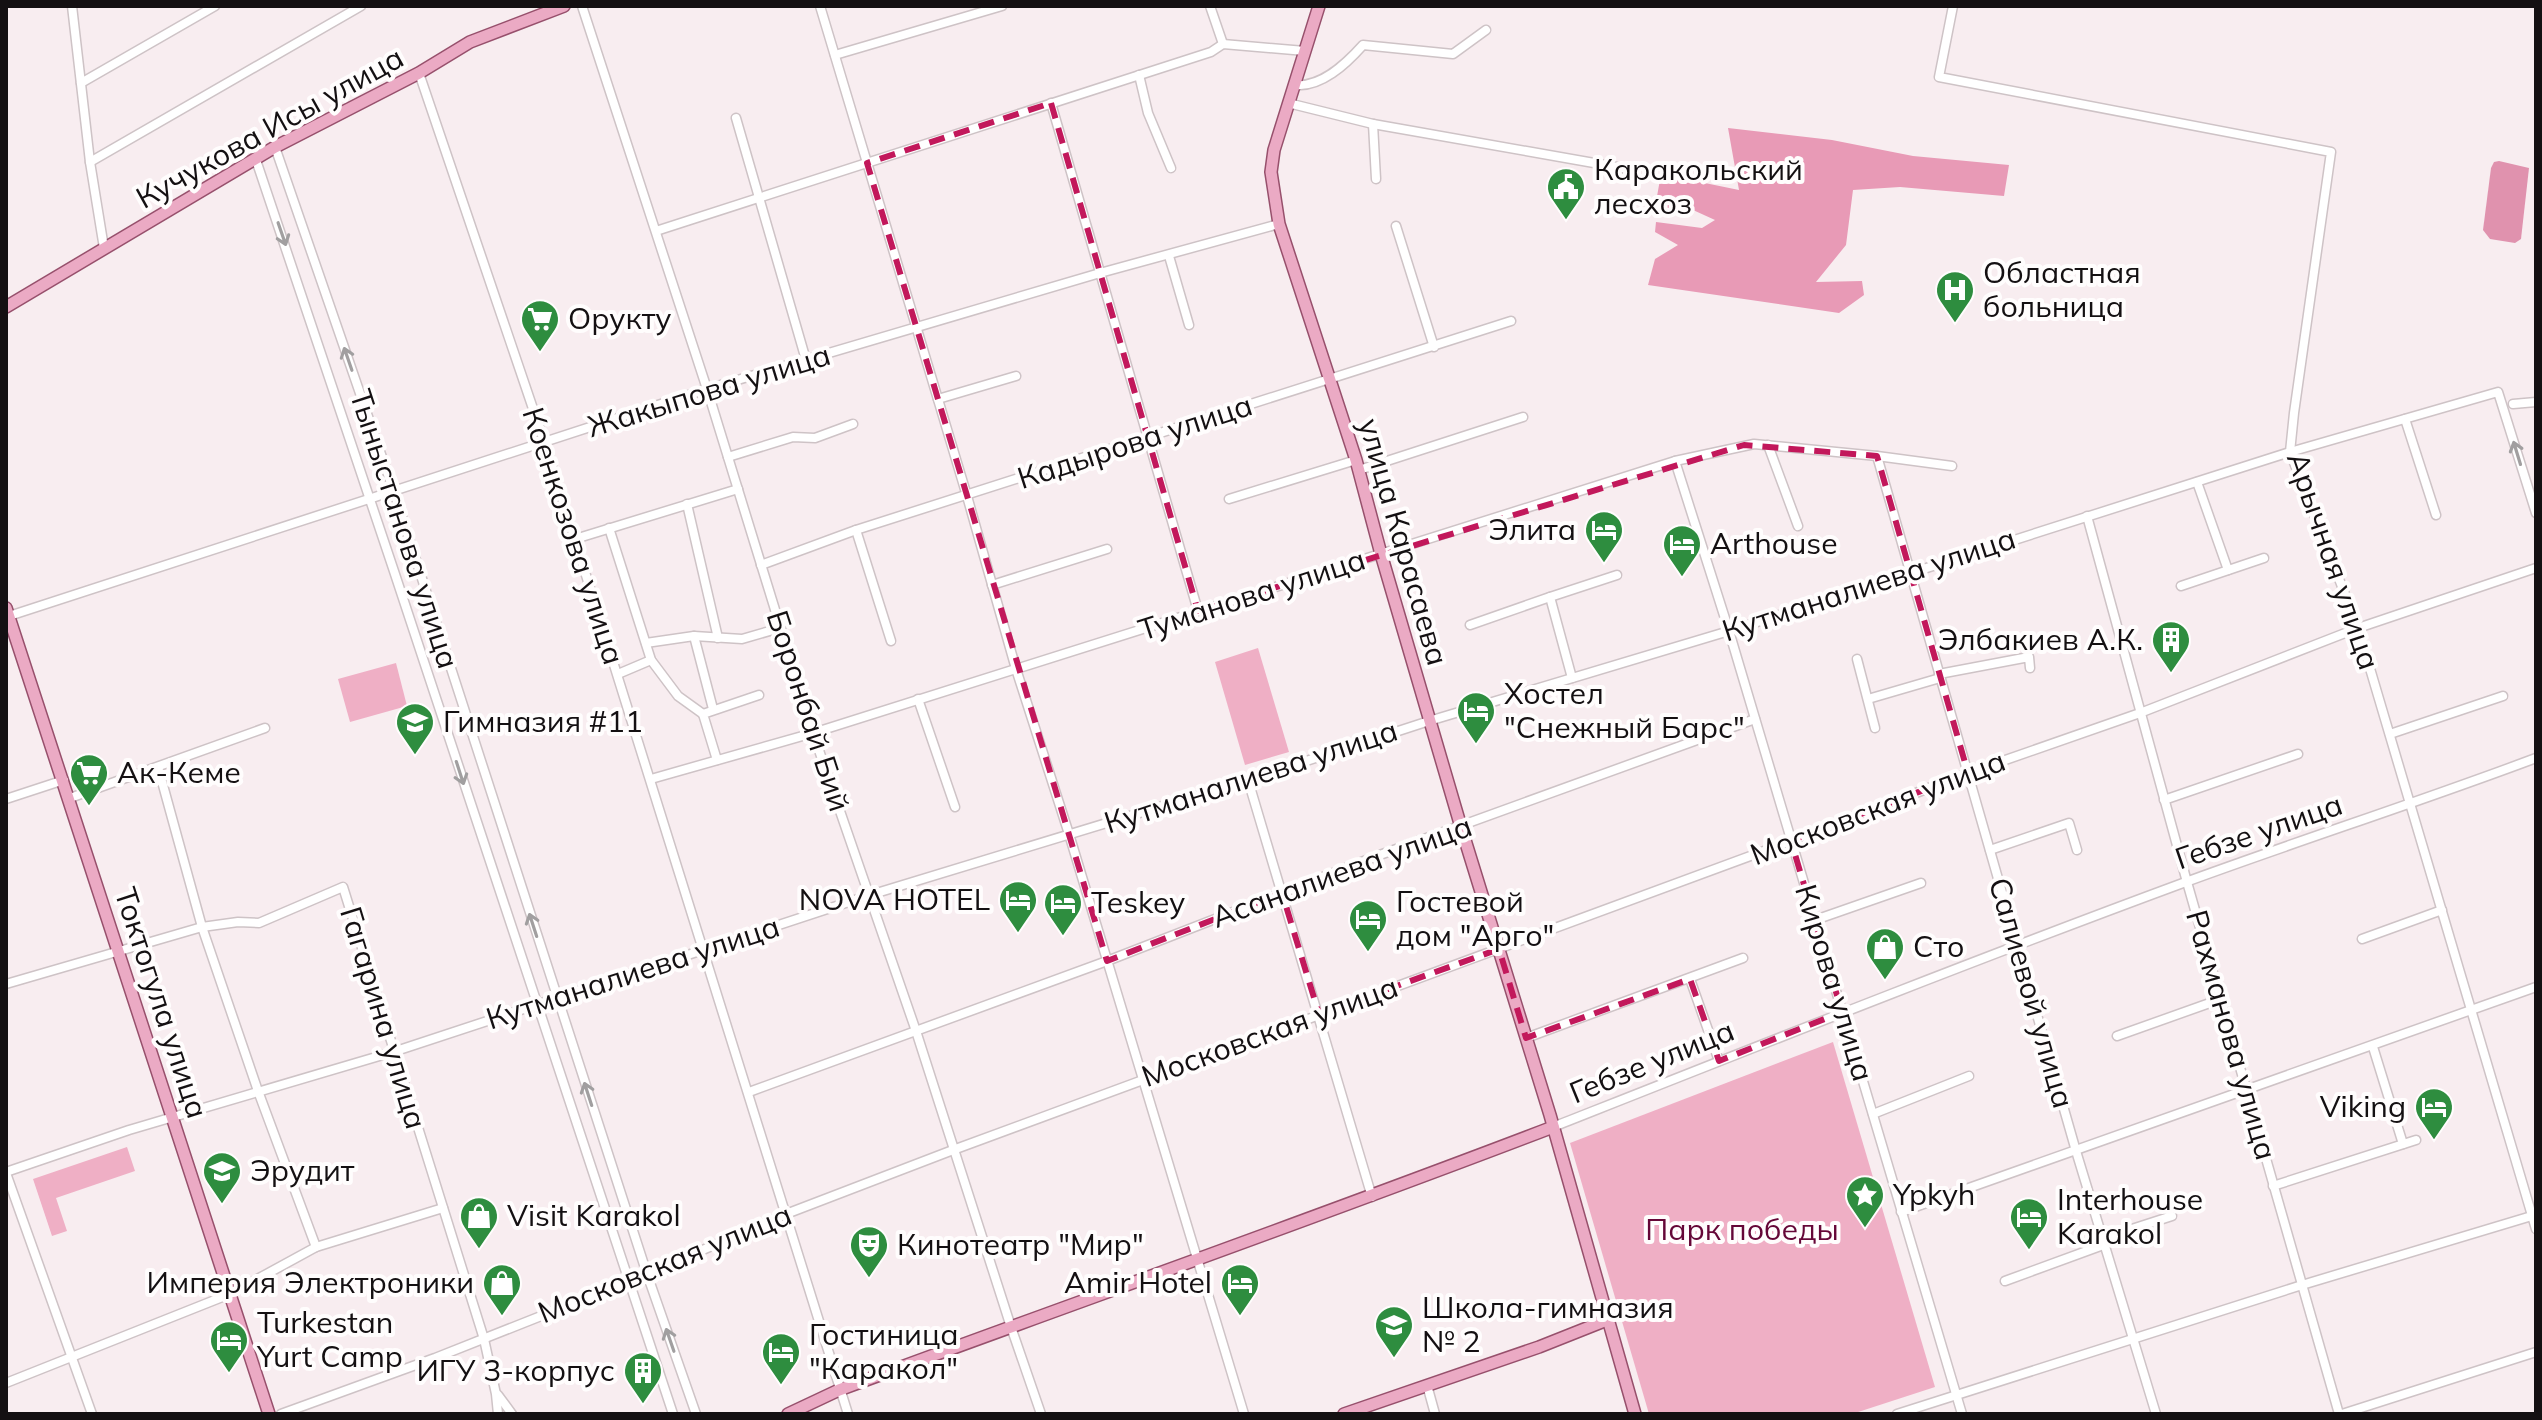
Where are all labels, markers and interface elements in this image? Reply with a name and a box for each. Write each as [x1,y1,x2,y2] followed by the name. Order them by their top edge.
[129,38,410,216] street label: Кучукова Исы улица
[1594,150,1803,222] place label: Каракольский лесхоз
[1545,166,1587,221] public building icon: Каракольский лесхоз
[275,221,290,246] one-way arrow
[1983,253,2141,325] place label: Областная больница
[1934,269,1976,324] hospital icon: Областная больница
[519,298,561,353] supermarket icon: Орукту
[568,299,672,337] place label: Орукту
[583,335,835,445] street label: Жакыпова улица
[339,346,354,371] one-way arrow
[342,384,468,673] street label: Тыныстанова улица
[1013,385,1257,497] street label: Кадырова улица
[514,402,633,669] street label: Коенкозова улица
[1351,414,1457,670] street label: улица Карасаева
[2509,440,2524,466] one-way arrow
[2279,447,2389,674] street label: Арычная улица
[1583,509,1625,564] hotel icon: Элита
[1488,510,1576,548] place label: Элита
[1717,519,2020,649] street label: Кутманалиева улица
[1661,523,1703,578] hotel icon: Arthouse
[1710,524,1837,562] place label: Arthouse
[1133,539,1370,649] street label: Туманова улица
[759,605,859,816] street label: Боронбай Бий
[2150,619,2192,674] building icon: Элбакиев А.К.
[1938,620,2143,658] place label: Элбакиев А.К.
[1504,674,1745,746] place label: Хостел "Снежный Барс"
[1455,690,1497,745] hotel icon: Хостел "Снежный Барс"
[394,701,436,756] school or university icon: Гимназия #11
[443,702,643,740] place label: Гимназия #11
[1099,711,1402,841] street label: Кутманалиева улица
[1745,741,2010,873] street label: Московская улица
[68,752,110,807] supermarket icon: Ак-Кеме
[117,753,241,791] place label: Ак-Кеме
[454,760,469,785] one-way arrow
[2170,785,2347,877] street label: Гебзе улица
[1206,806,1477,936] street label: Асаналиева улица
[1981,873,2083,1112] street label: Салиевой улица
[997,879,1039,934] hotel icon: NOVA HOTEL
[799,880,990,918] place label: NOVA HOTEL
[1787,880,1883,1086] street label: Кирова улица
[1042,882,1084,937] hotel icon: Teskey
[1396,882,1554,954] place label: Гостевой дом "Арго"
[107,883,217,1123] street label: Токтогула улица
[1091,883,1185,921] place label: Teskey
[1347,898,1389,953] hotel icon: Гостевой дом "Арго"
[332,902,436,1133] street label: Гагарина улица
[2178,905,2286,1164] street label: Рахманова улица
[481,907,784,1037] street label: Кутманалиева улица
[525,913,540,938] one-way arrow
[1864,926,1906,981] shop icon: Сто
[1913,927,1965,965] place label: Сто
[1136,967,1403,1095] street label: Московская улица
[1564,1011,1740,1111] street label: Гебзе улица
[580,1081,595,1106] one-way arrow
[2413,1086,2455,1141] hotel icon: Viking
[2320,1087,2406,1125] place label: Viking
[201,1150,243,1205] school or university icon: Эрудит
[250,1151,355,1189] place label: Эрудит
[1844,1174,1886,1229] place icon: Ypkyh
[1892,1175,1975,1213] place label: Ypkyh
[2057,1180,2203,1252] place label: Interhouse Karakol
[458,1195,500,1250] shop icon: Visit Karakol
[532,1195,797,1331] street label: Московская улица
[507,1196,681,1234] place label: Visit Karakol
[2008,1196,2050,1251] hotel icon: Interhouse Karakol
[1645,1210,1839,1248] park label: Парк победы
[848,1224,890,1279] theatre icon: Кинотеатр "Мир"
[897,1225,1144,1263] place label: Кинотеатр "Мир"
[481,1262,523,1317] shop icon: Империя Электроники
[1219,1262,1261,1317] hotel icon: Amir Hotel
[147,1263,474,1301] place label: Империя Электроники
[1064,1263,1212,1301] place label: Amir Hotel
[1422,1288,1674,1360] place label: Школа-гимназия № 2
[256,1303,403,1375] place label: Turkestan Yurt Camp
[1373,1304,1415,1359] school or university icon: Школа-гимназия № 2
[809,1315,959,1387] place label: Гостиница "Каракол"
[208,1319,250,1374] hotel icon: Turkestan Yurt Camp
[662,1328,677,1353] one-way arrow
[760,1331,802,1386] hotel icon: Гостиница "Каракол"
[622,1350,664,1405] building icon: ИГУ 3-корпус
[416,1351,615,1389] place label: ИГУ 3-корпус

